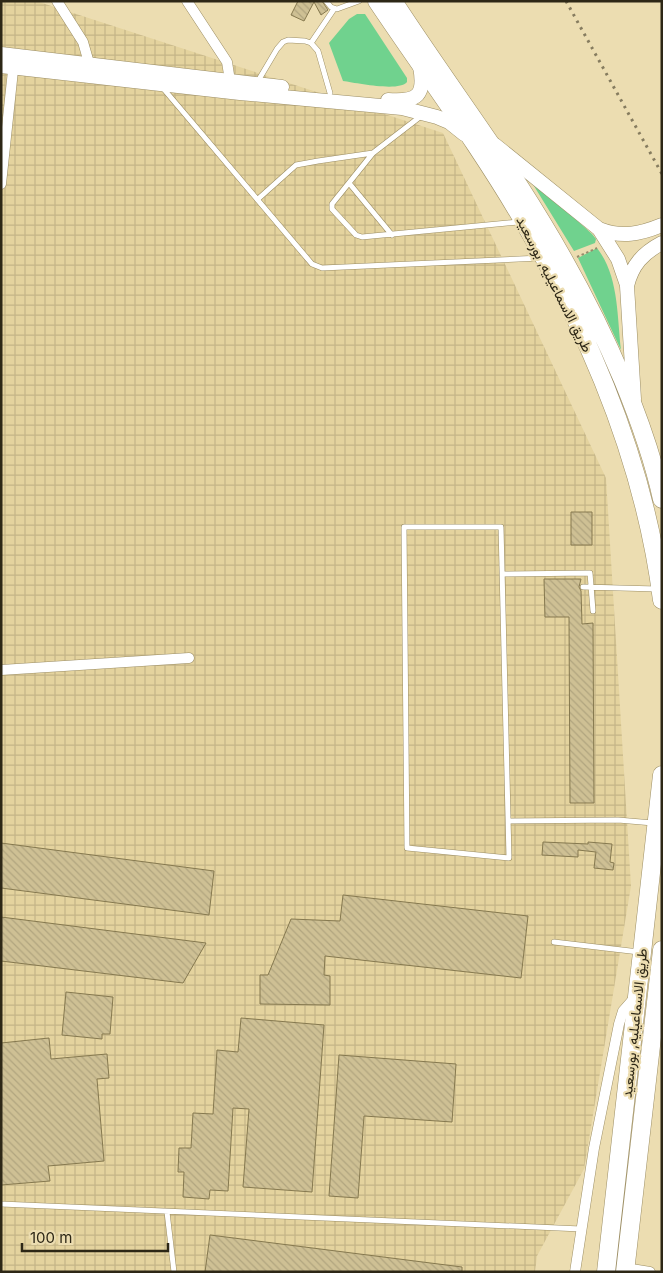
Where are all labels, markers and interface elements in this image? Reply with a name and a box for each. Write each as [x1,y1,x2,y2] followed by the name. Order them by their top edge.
[512,213,597,355] street label: طريق الاسماعيليه, بورسعيد
[618,947,651,1099] street label: طريق الاسماعيليه, بورسعيد
[22,1220,169,1252] scale bar
[30,1228,72,1247] text: 100 m

